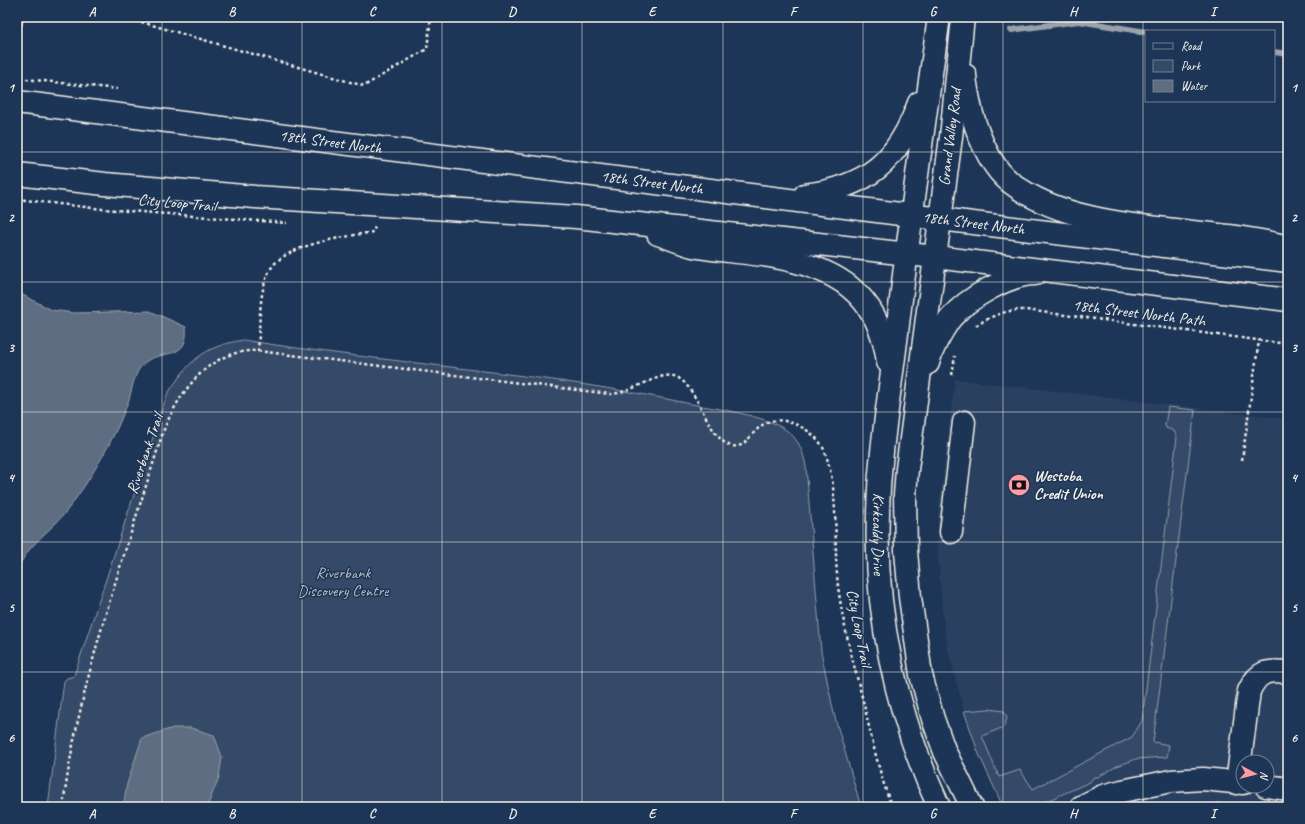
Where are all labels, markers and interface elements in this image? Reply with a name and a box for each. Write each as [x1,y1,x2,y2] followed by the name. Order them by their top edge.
[89,4,97,20] text: A
[229,4,237,20] text: B
[369,4,377,20] text: C
[508,4,517,20] text: D
[649,4,658,20] text: E
[790,4,799,20] text: F
[930,4,938,20] text: G
[1069,4,1079,20] text: H
[1210,4,1219,20] text: I
[1145,30,1275,102] legend
[1181,38,1203,54] text: Road
[1181,58,1202,74] text: Park
[1181,78,1209,94] text: Water
[8,80,16,96] text: 1
[1291,80,1299,96] text: 1
[934,84,966,187] street label: Grand Valley Road
[278,125,383,158] street label: 18th Street North
[600,166,705,199] street label: 18th Street North
[137,190,220,217] street label: City Loop Trail
[921,207,1026,239] street label: 18th Street North
[8,210,15,226] text: 2
[1291,210,1298,226] text: 2
[1072,295,1208,331] street label: 18th Street North Path
[8,340,15,356] text: 3
[1291,340,1298,356] text: 3
[122,408,169,497] street label: Riverbank Trail
[1034,466,1103,504] place label: Westoba Credit Union
[8,470,16,486] text: 4
[1291,470,1299,486] text: 4
[1006,472,1032,498] bank icon: Westoba Credit Union
[868,493,889,578] street label: Kirkcaldy Drive
[298,563,390,601] park label: Riverbank Discovery Centre
[842,588,877,671] street label: City Loop Trail
[8,600,15,616] text: 5
[1291,600,1298,616] text: 5
[8,730,15,746] text: 6
[1291,730,1298,746] text: 6
[1235,754,1275,794] north arrow
[1257,771,1272,782] text: N
[89,806,97,822] text: A
[229,806,237,822] text: B
[369,806,377,822] text: C
[508,806,517,822] text: D
[649,806,658,822] text: E
[790,806,799,822] text: F
[930,806,938,822] text: G
[1069,806,1079,822] text: H
[1210,806,1219,822] text: I

